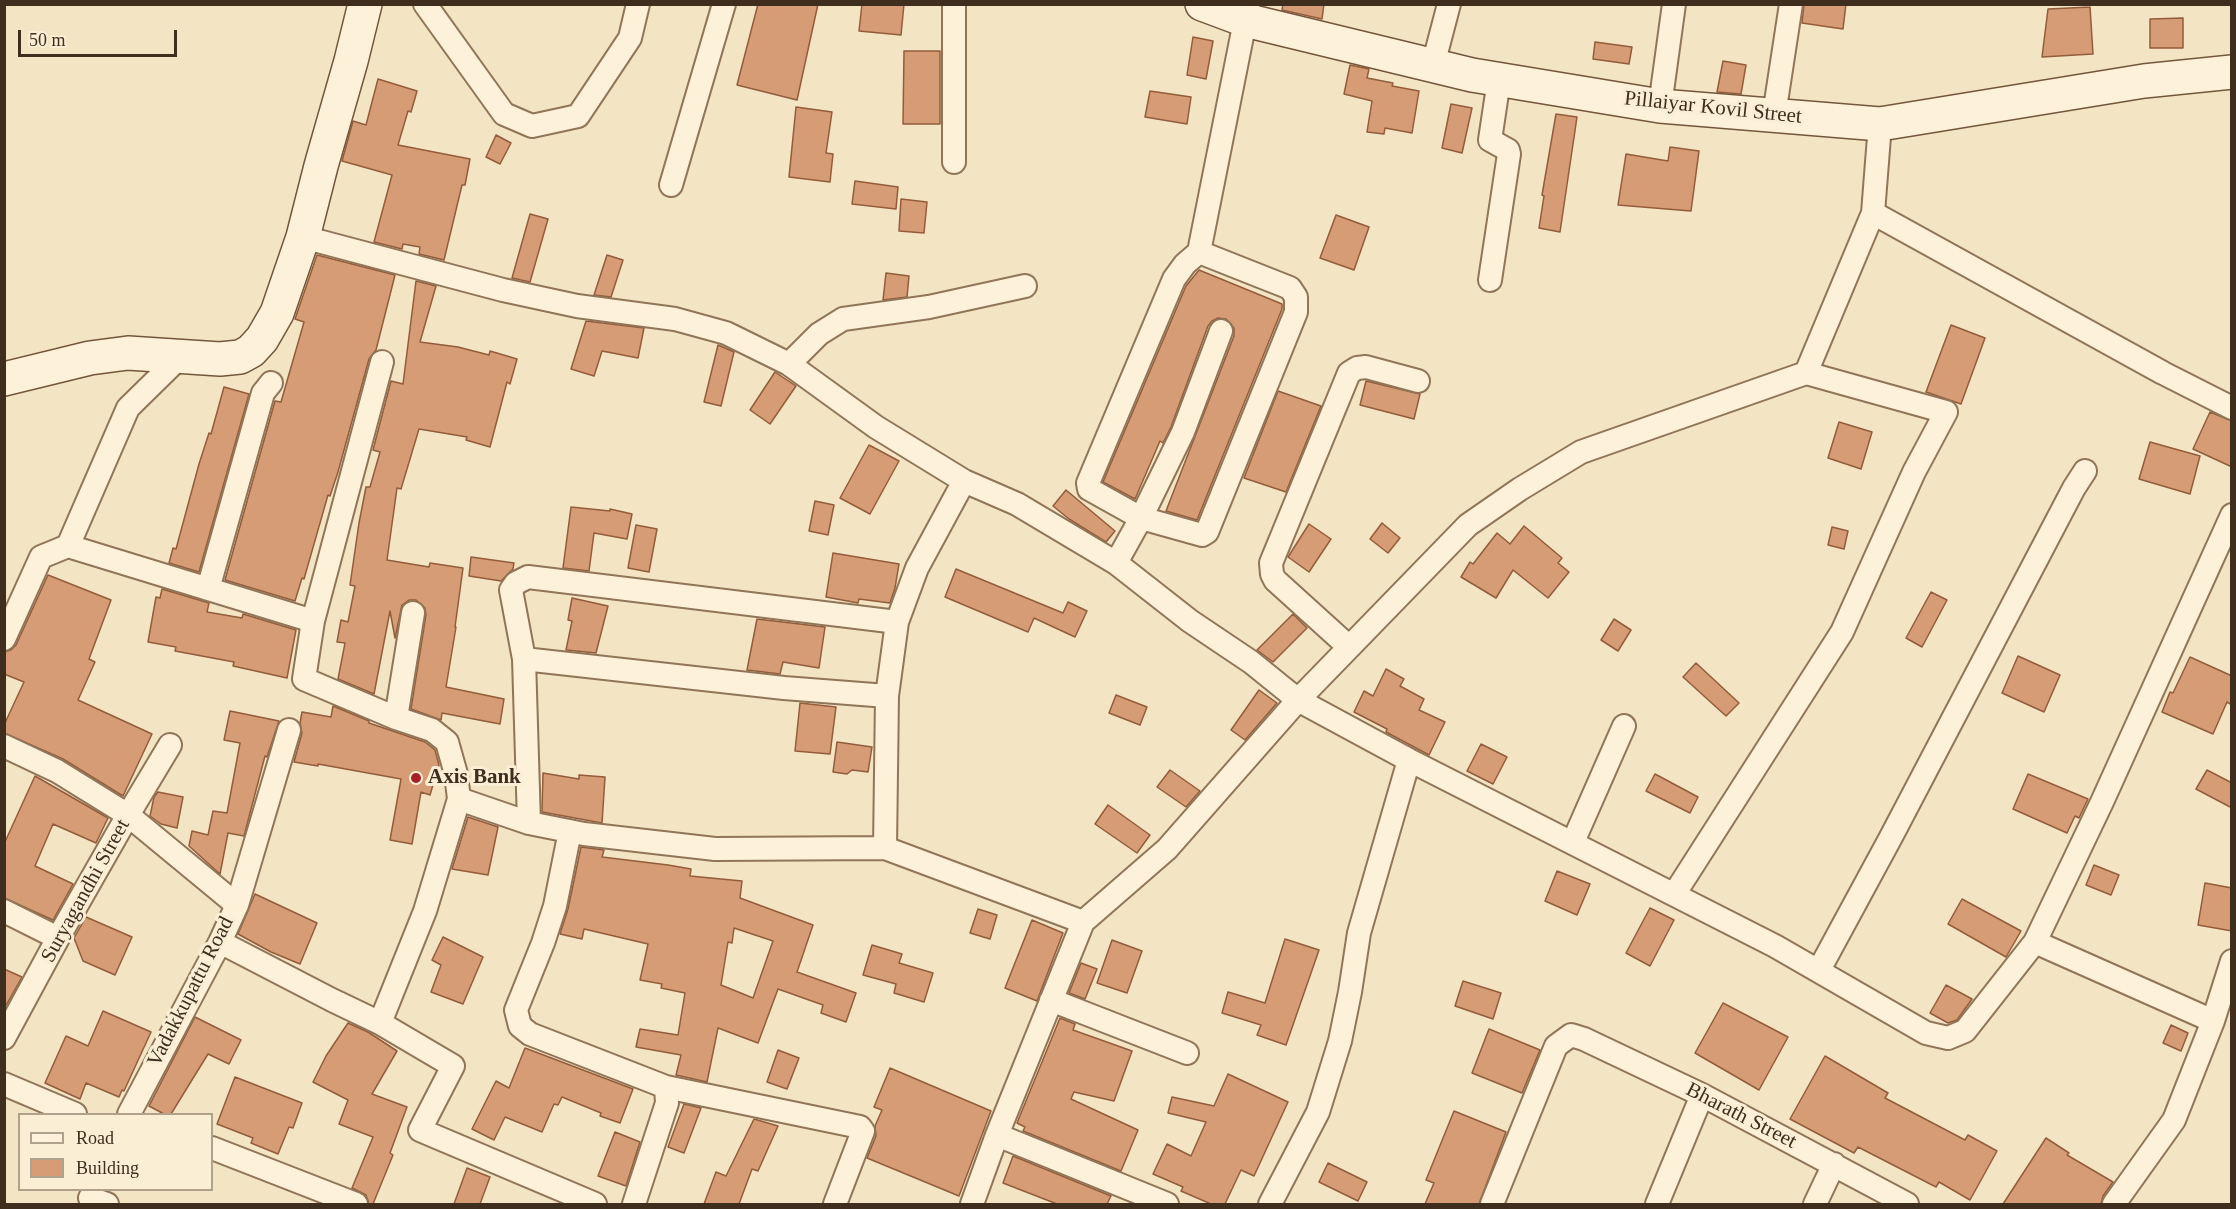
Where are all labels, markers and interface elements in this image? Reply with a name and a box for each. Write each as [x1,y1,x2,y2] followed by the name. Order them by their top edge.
[21,18,180,56] scale bar
[29,30,66,50] text: 50 m
[1615,85,1811,131] street label: Pillaiyar Kovil Street
[428,765,531,791] place label: Axis Bank
[409,771,423,785] marker: Axis Bank
[29,802,143,980] street label: Suryagandhi Street
[136,900,246,1084] street label: Vadakkupattu Road
[1672,1072,1810,1160] street label: Bharath Street
[18,1113,213,1191] legend
[76,1128,114,1148] text: Road
[76,1158,139,1178] text: Building

